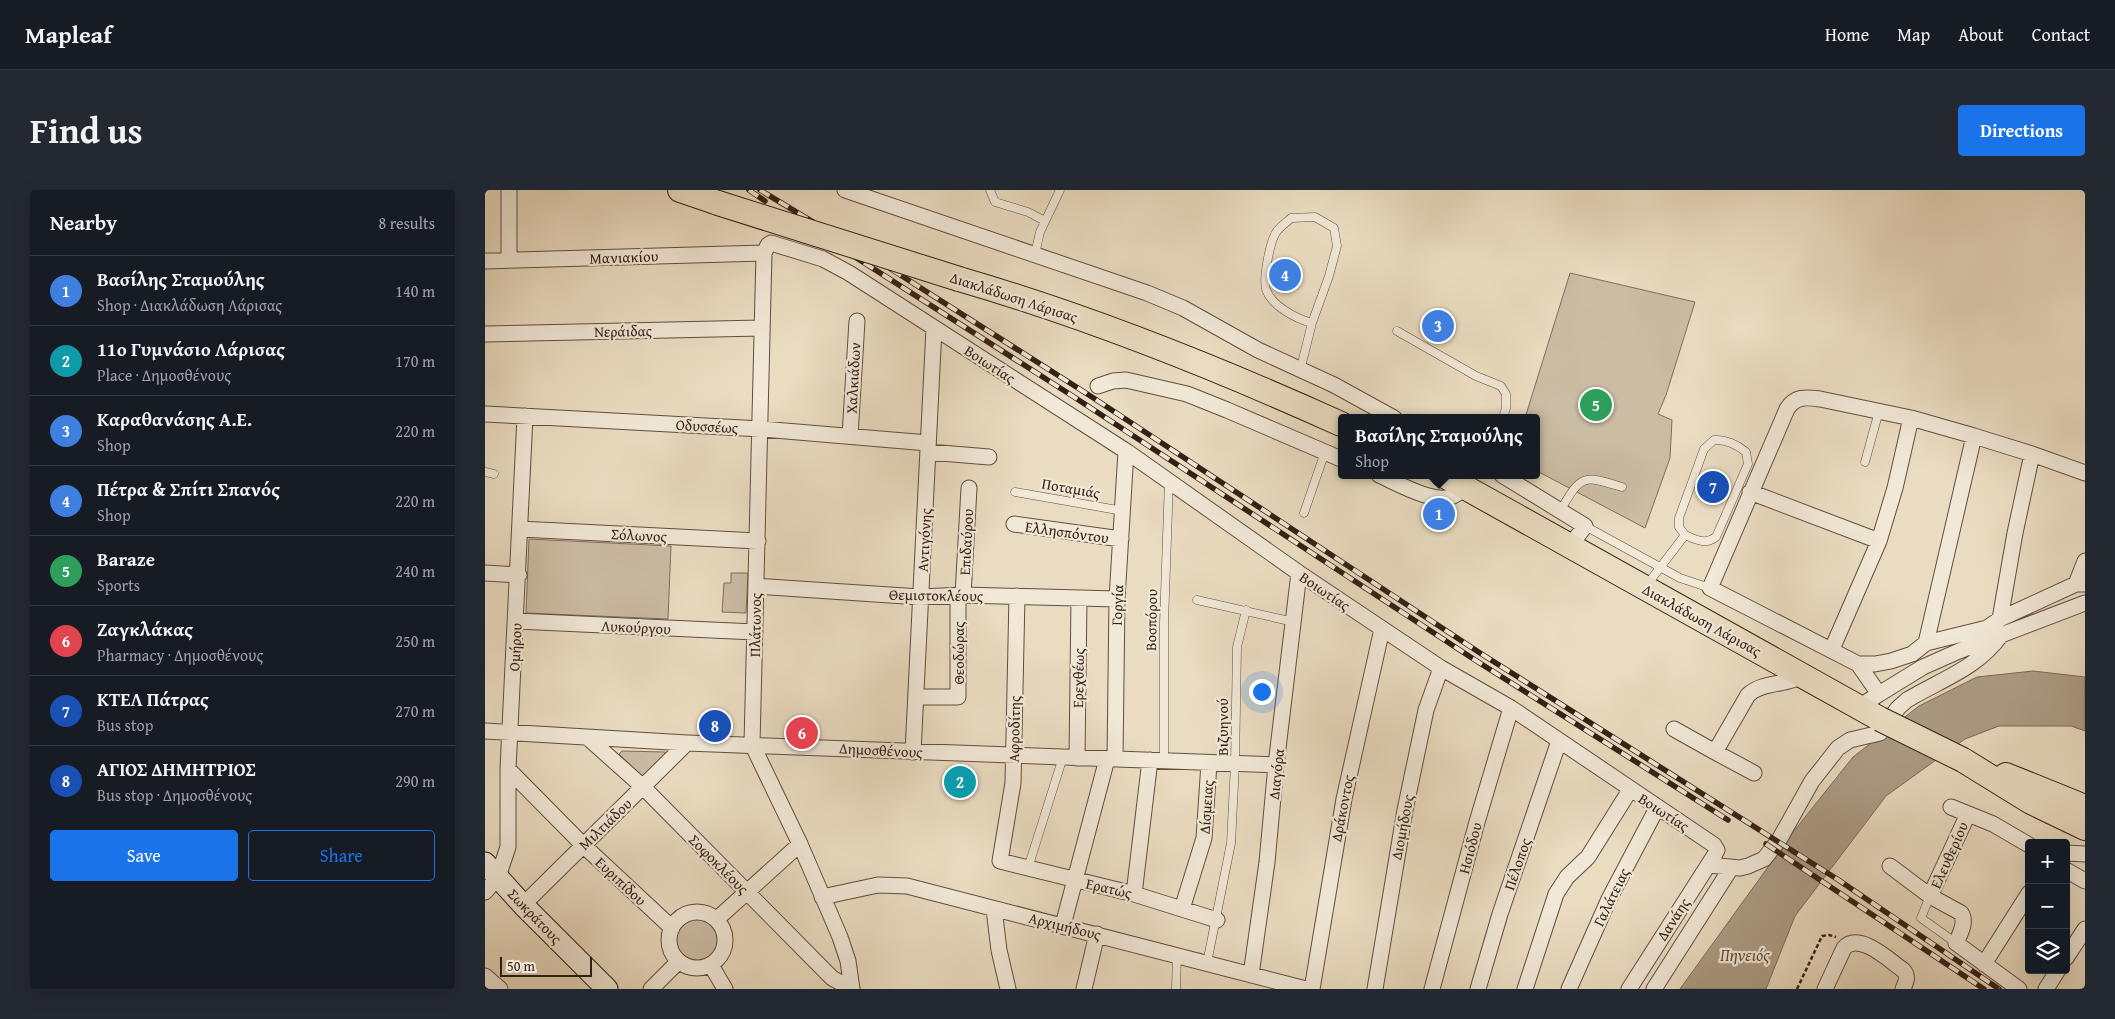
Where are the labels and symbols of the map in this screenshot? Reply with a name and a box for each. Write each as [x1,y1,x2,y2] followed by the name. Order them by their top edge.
[589,245,659,269] street label: Μανιακίου
[1269,256,1301,294] pin: 4
[948,266,1081,328] street label: Διακλάδωση Λάρισας
[1422,307,1454,345] pin: 3
[594,320,653,342] street label: Νεράιδας
[960,340,1020,389] street label: Βοιωτίας
[841,341,865,414] street label: Χαλκιάδων
[1580,386,1612,424] pin: 5
[675,414,739,438] street label: Οδυσσέως
[1697,468,1729,506] pin: 7
[1040,473,1102,504] street label: Ποταμιάς
[1423,495,1455,533] pin: 1
[912,507,936,572] street label: Αντιγόνης
[954,508,978,576] street label: Επιδαύρου
[1024,516,1110,548] street label: Ελλησπόντου
[611,523,668,547] street label: Σόλωνος
[1296,566,1355,616] street label: Βοιωτίας
[1639,579,1766,662] street label: Διακλάδωση Λάρισας
[889,584,984,606] street label: Θεμιστοκλέους
[1106,584,1128,626] street label: Γοργία
[1140,589,1162,651] street label: Βοσπόρου
[744,592,766,657] street label: Πλάτωνος
[601,615,672,639] street label: Λυκούργου
[948,621,969,685] street label: Θεοδώρας
[503,622,527,672] street label: Ομήρου
[1067,647,1089,708] street label: Ερεχθέως
[1249,679,1275,705] your location
[1003,695,1025,763] street label: Αφροδίτης
[1212,698,1233,756] street label: Βιζυηνού
[699,707,731,745] pin: 8
[786,714,818,752] pin: 6
[839,737,924,763] street label: Δημοσθένους
[1263,747,1289,801] street label: Διαγόρα
[944,763,976,801] pin: 2
[1325,772,1359,843] street label: Δράκοντος
[1194,779,1218,835] street label: Δίσμειας
[1634,788,1694,837] street label: Βοιωτίας
[1385,792,1419,861] street label: Διομήδους
[574,793,636,855] street label: Μιλτιάδου
[1925,818,1973,892] street label: Ελευθερίου
[1453,820,1487,876] street label: Ησιόδου
[684,829,754,899] street label: Σοφοκλέους
[1498,835,1536,893] street label: Πέλοπος
[591,852,651,910] street label: Ευριπίδου
[1588,864,1634,930] street label: Γαλάτειας
[1084,873,1135,904] street label: Ερατώς
[503,884,567,949] street label: Σωκράτους
[1651,893,1695,944] street label: Δανάης
[1027,907,1104,945] street label: Αρχιμήδους
[1719,943,1770,967] water label: Πηνειός
[500,954,593,977] scale bar

